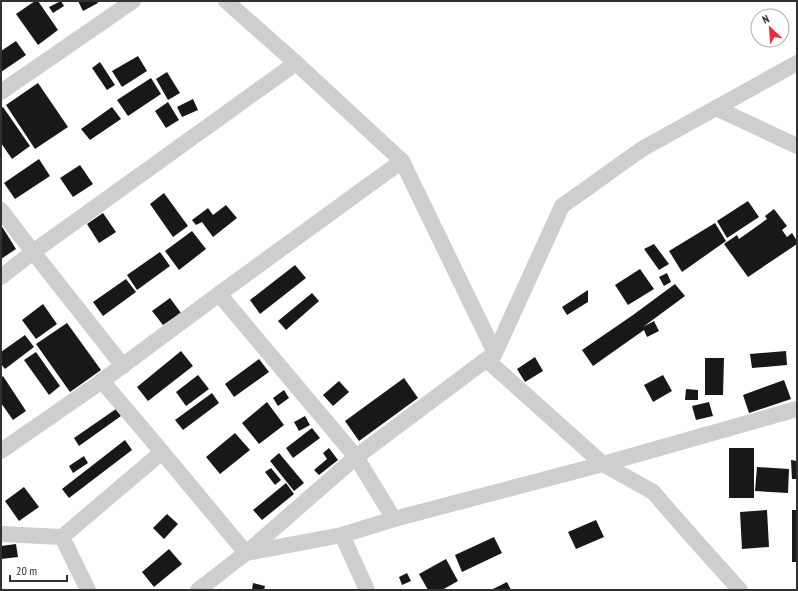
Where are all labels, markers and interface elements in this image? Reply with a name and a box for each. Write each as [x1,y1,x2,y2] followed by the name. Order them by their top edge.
[750,8,790,48] north arrow
[760,11,771,27] text: N
[10,557,67,583] scale bar
[16,563,37,578] text: 20 m

